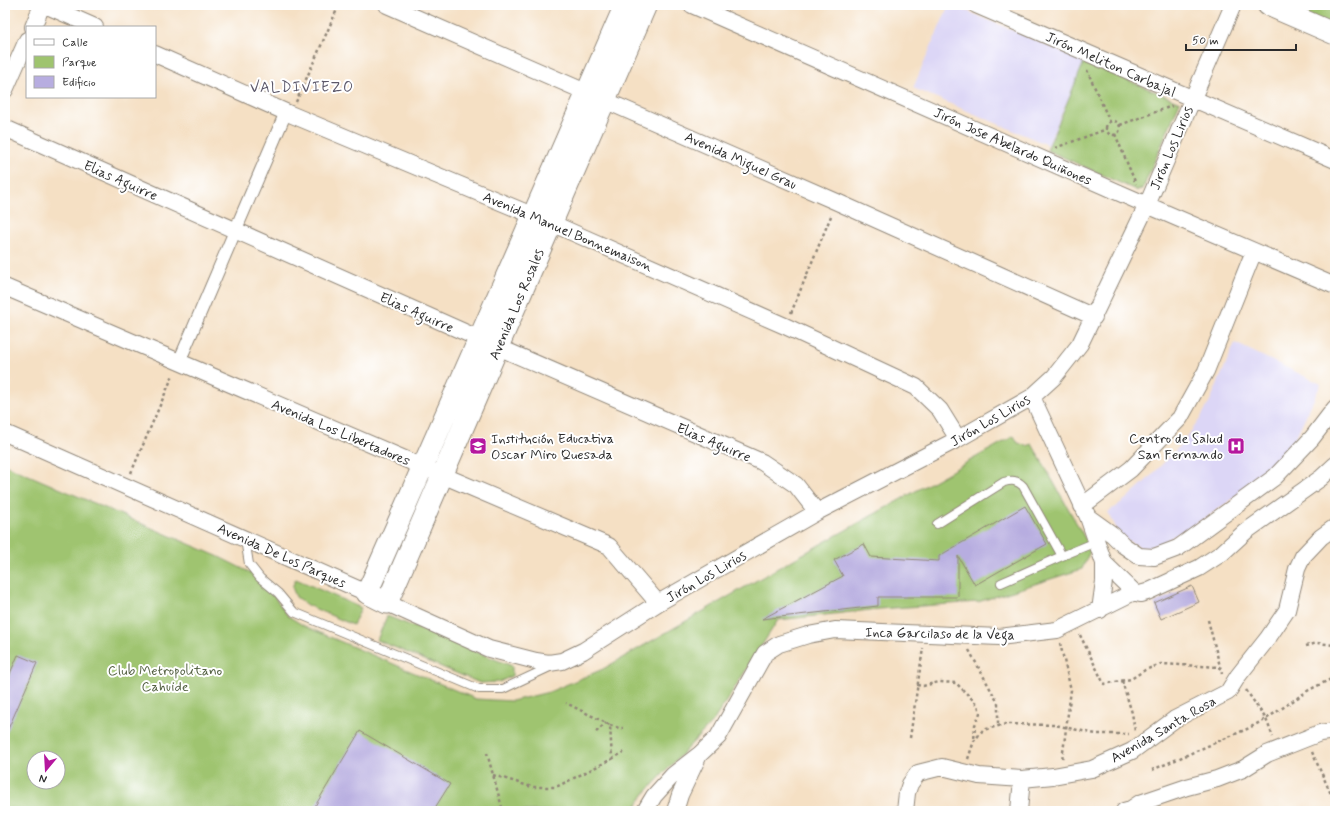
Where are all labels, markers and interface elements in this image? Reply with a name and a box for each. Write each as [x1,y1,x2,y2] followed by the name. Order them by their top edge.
[26,26,156,98] legend
[1186,26,1296,52] scale bar
[1043,28,1179,102] street label: Jirón Meliton Carbajal
[1192,33,1219,49] text: 50 m
[62,35,88,51] text: Calle
[62,55,97,71] text: Parque
[62,75,96,91] text: Edificio
[250,78,354,98] district label: VALDIVIEZO
[1146,103,1198,193] street label: Jirón Los Lirios
[931,104,1094,190] street label: Jirón Jose Abelardo Quiñones
[681,128,800,196] street label: Avenida Miguel Grau
[80,157,160,207] street label: Elias Aguirre
[480,188,655,276] street label: Avenida Manuel Bonnemaison
[485,246,549,363] street label: Avenida Los Rosales
[376,289,456,339] street label: Elias Aguirre
[947,390,1034,451] street label: Jirón Los Lirios
[268,395,413,470] street label: Avenida Los Libertadores
[673,419,754,468] street label: Elias Aguirre
[491,430,614,464] place label: Institución Educativa Oscar Miro Quesada
[1129,430,1223,464] place label: Centro de Salud San Fernando
[468,436,488,456] school or university icon: Institución Educativa Oscar Miro Quesada
[1226,436,1246,456] hospital icon: Centro de Salud San Fernando
[214,519,349,592] street label: Avenida De Los Parques
[663,546,750,607] street label: Jirón Los Lirios
[865,624,1015,646] street label: Inca Garcilaso de la Vega
[108,662,222,696] park label: Club Metropolitano Cahuide
[1108,692,1220,767] street label: Avenida Santa Rosa
[26,750,66,790] north arrow
[38,771,49,786] text: N

